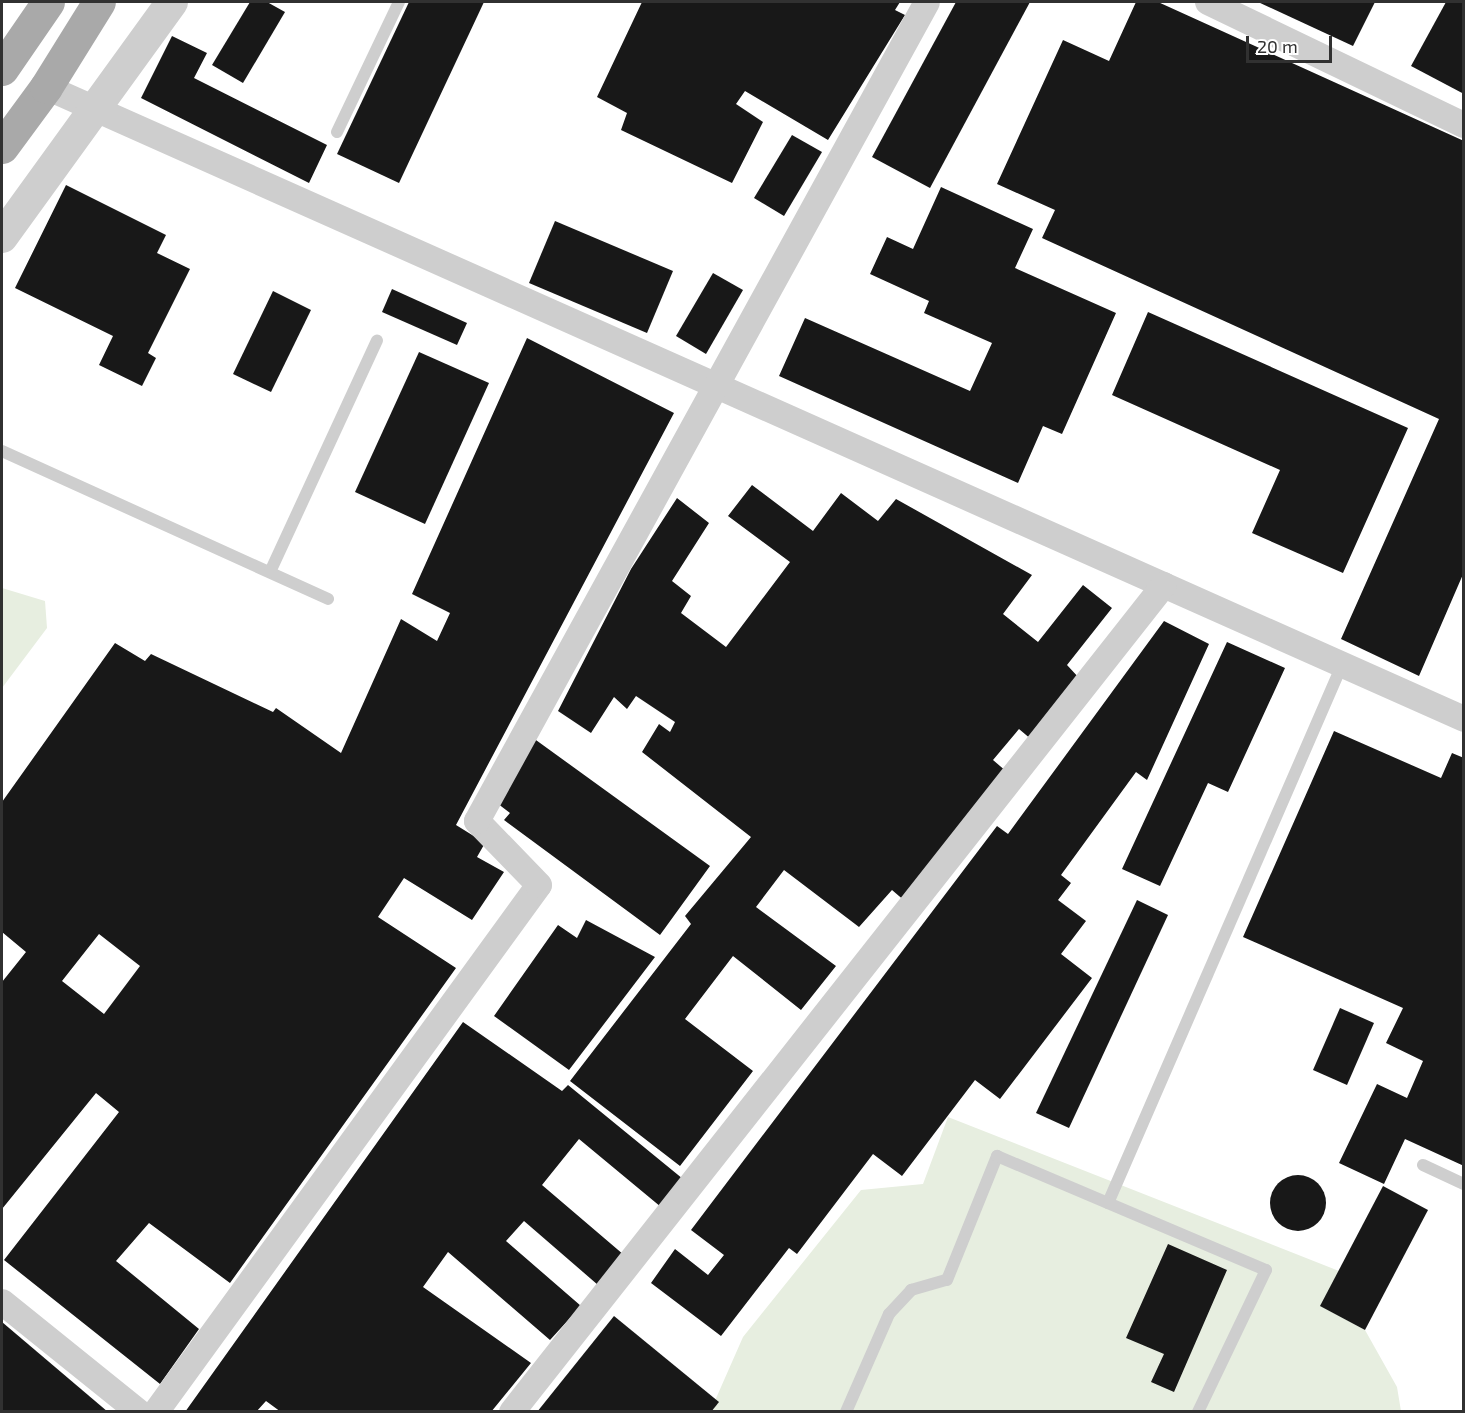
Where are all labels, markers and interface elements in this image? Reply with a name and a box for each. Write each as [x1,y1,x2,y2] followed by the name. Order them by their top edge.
[1249,24,1334,62] scale bar
[1257,35,1298,57] text: 20 m

